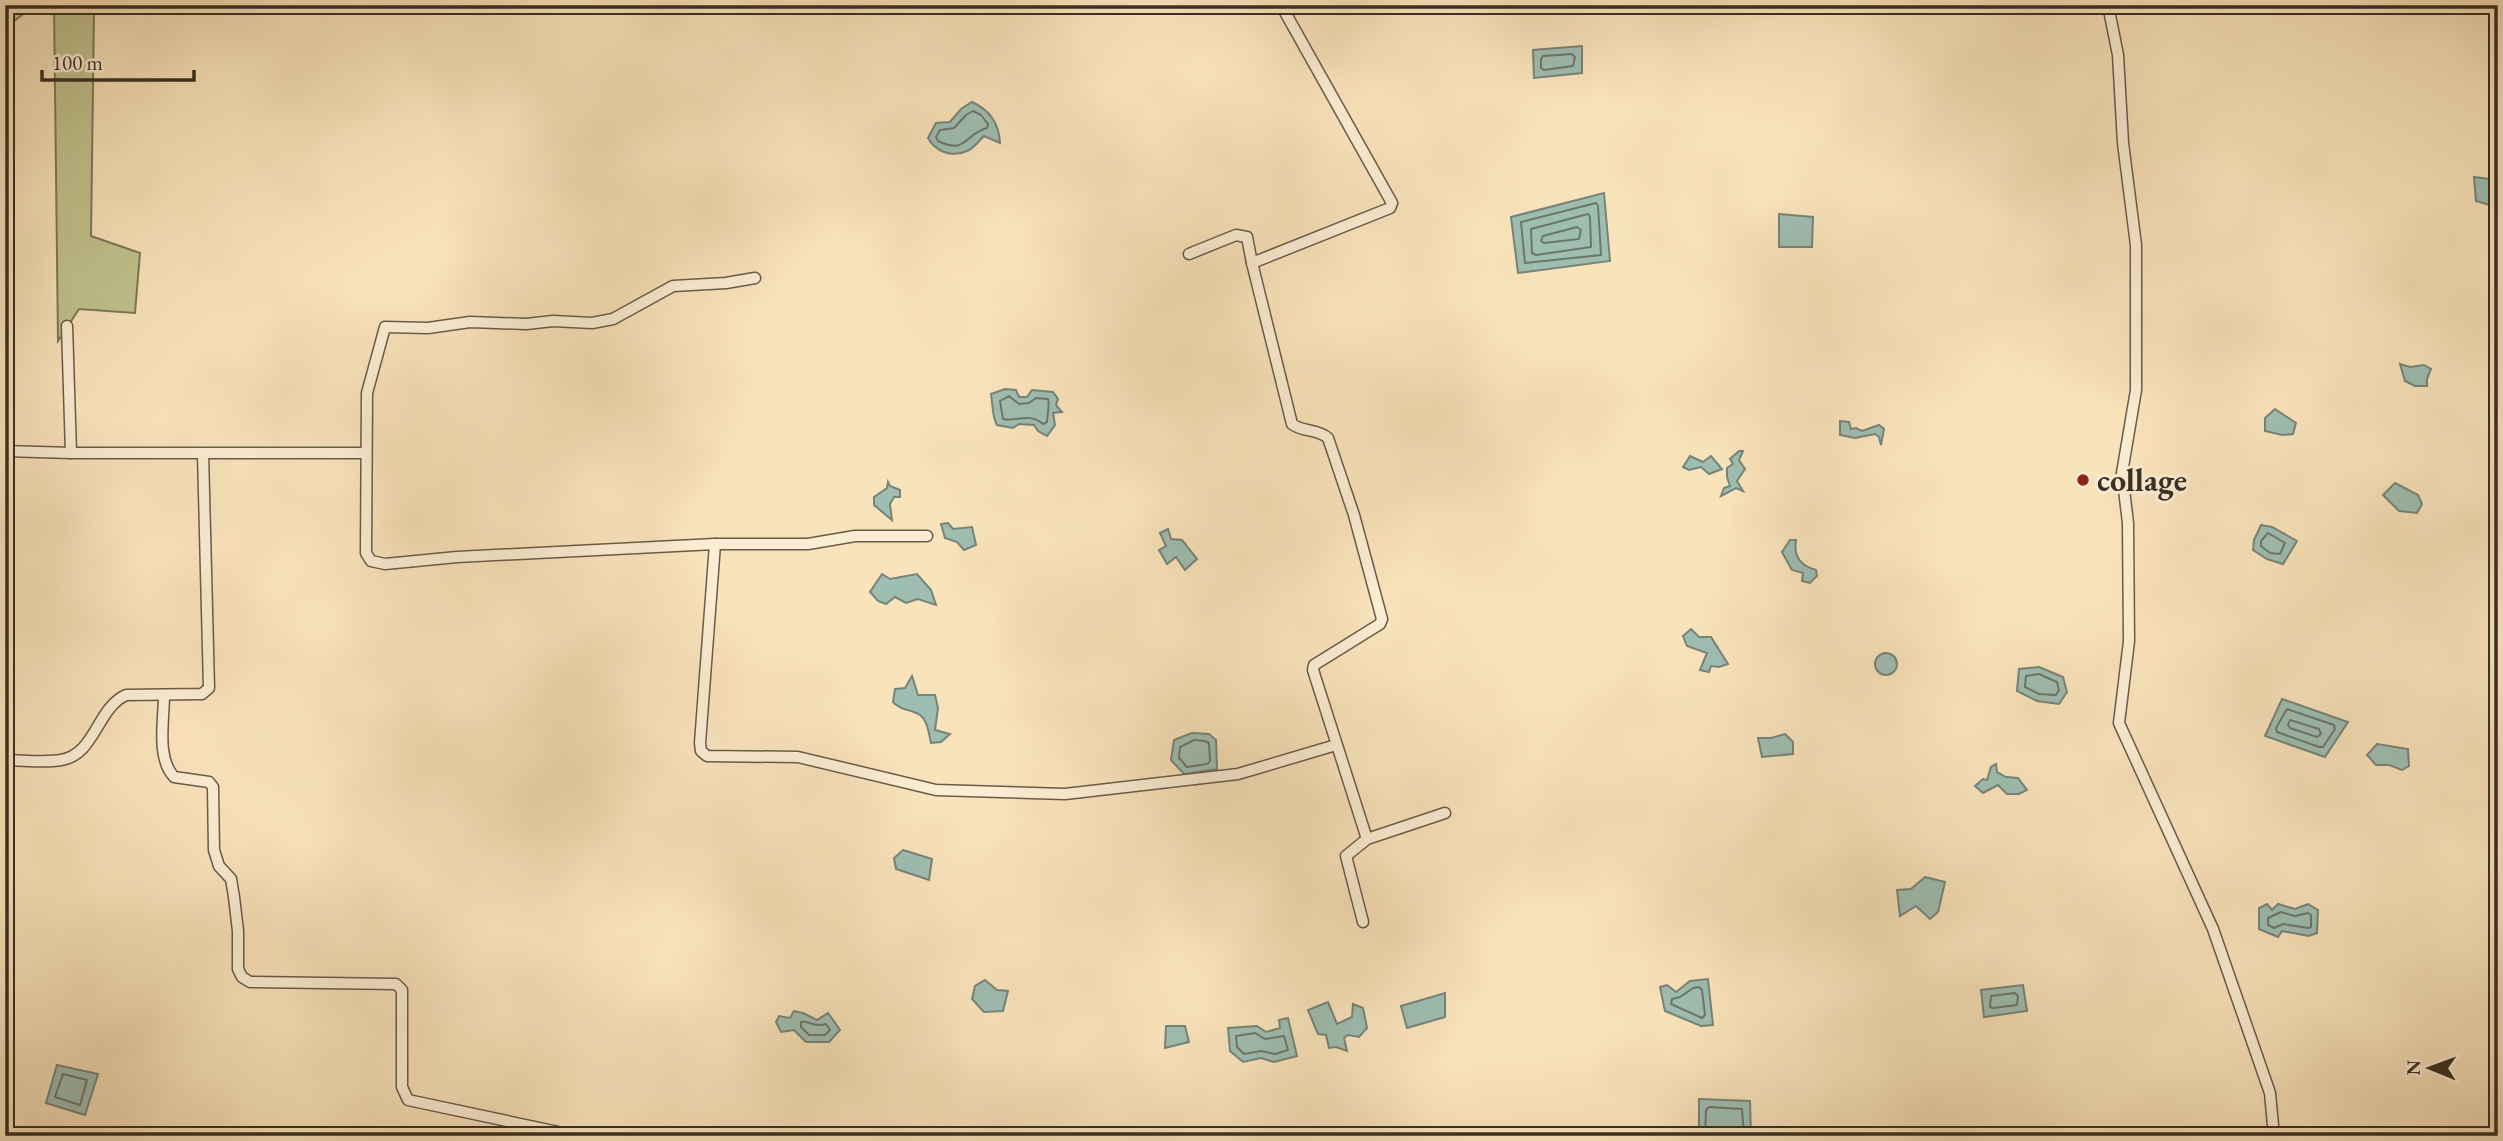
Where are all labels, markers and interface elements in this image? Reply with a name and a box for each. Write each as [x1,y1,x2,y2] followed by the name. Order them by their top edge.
[42,38,194,82] scale bar
[52,49,103,76] text: 100 m
[2097,459,2187,501] place label: collage
[2075,472,2091,488] marker: collage
[2394,1032,2464,1102] north arrow
[2401,1059,2426,1076] text: N

